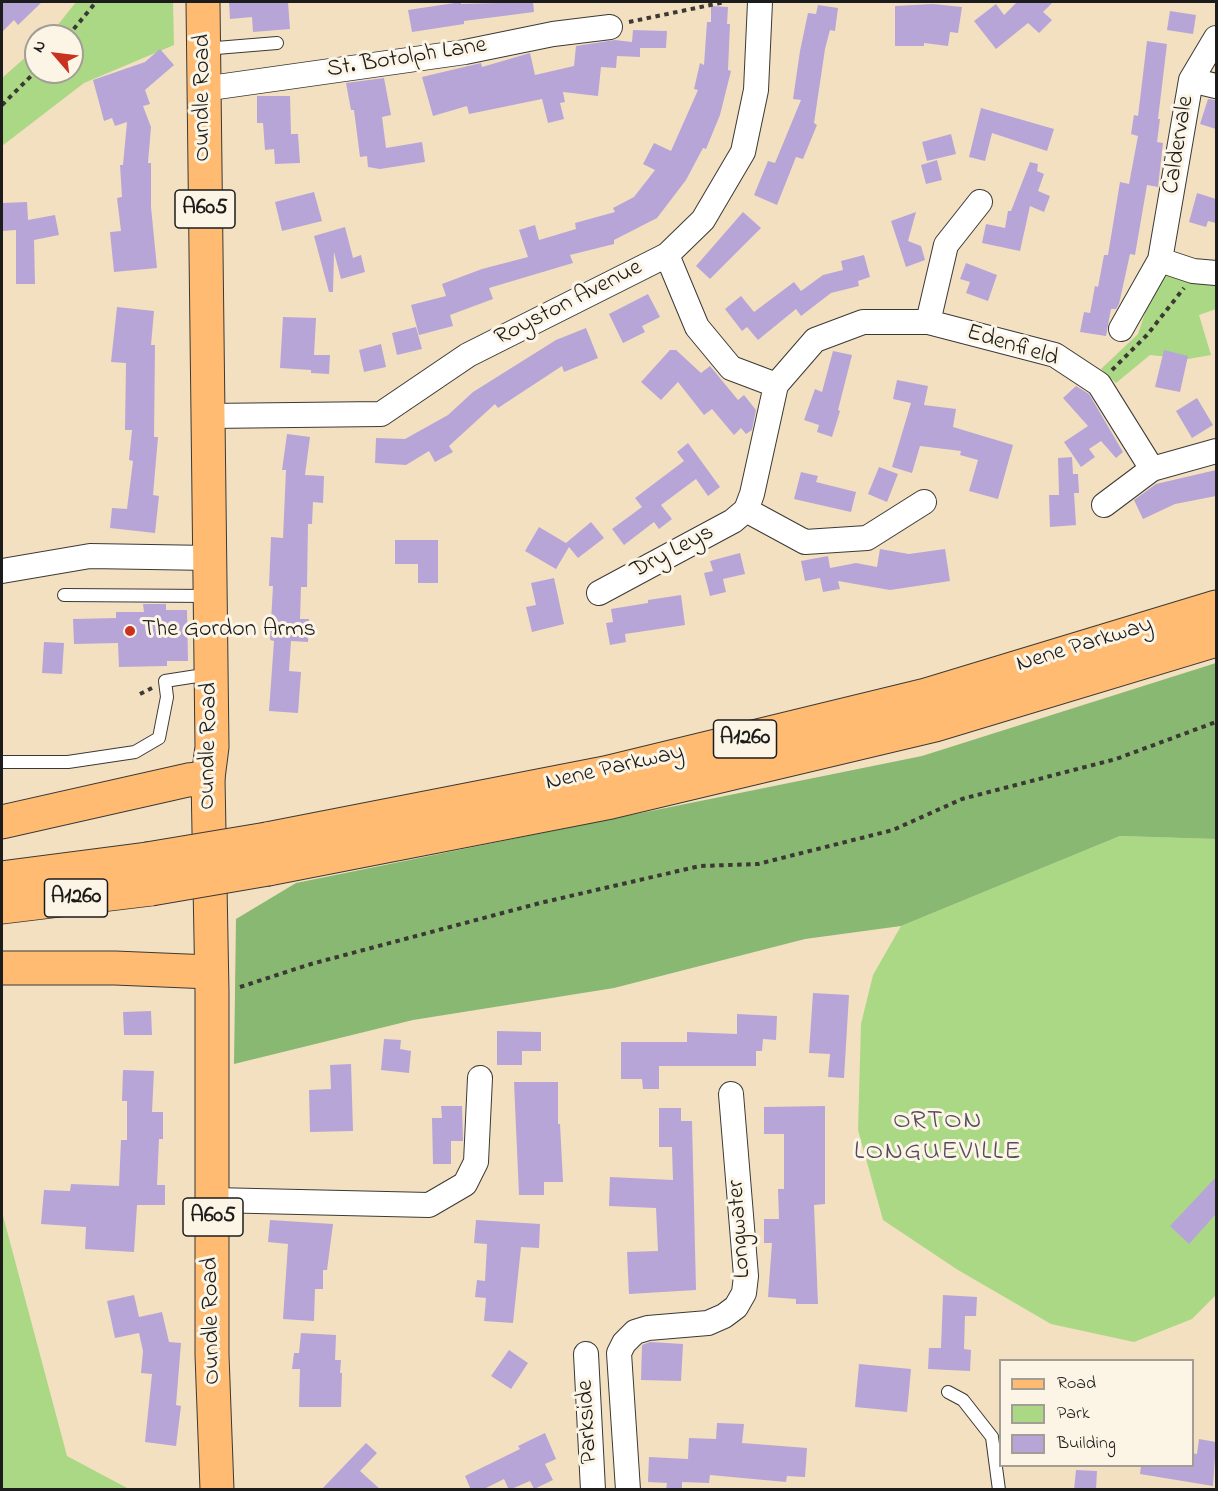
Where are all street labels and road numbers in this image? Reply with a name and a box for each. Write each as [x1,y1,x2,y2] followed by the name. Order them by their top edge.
[325,32,489,86] street label: St. Botolph Lane
[190,34,218,162] street label: Oundle Road
[1158,94,1202,196] street label: Caldervale
[175,190,235,228] road number: A605
[491,255,647,353] street label: Royston Avenue
[963,319,1061,375] street label: Edenfield
[627,519,719,587] street label: Dry Leys
[1013,612,1157,680] street label: Nene Parkway
[194,682,226,810] street label: Oundle Road
[714,720,777,758] road number: A1260
[543,739,687,799] street label: Nene Parkway
[44,879,107,917] road number: A1260
[723,1179,759,1279] street label: Longwater
[183,1198,243,1236] road number: A605
[197,1257,229,1385] street label: Oundle Road
[572,1379,606,1465] street label: Parkside

